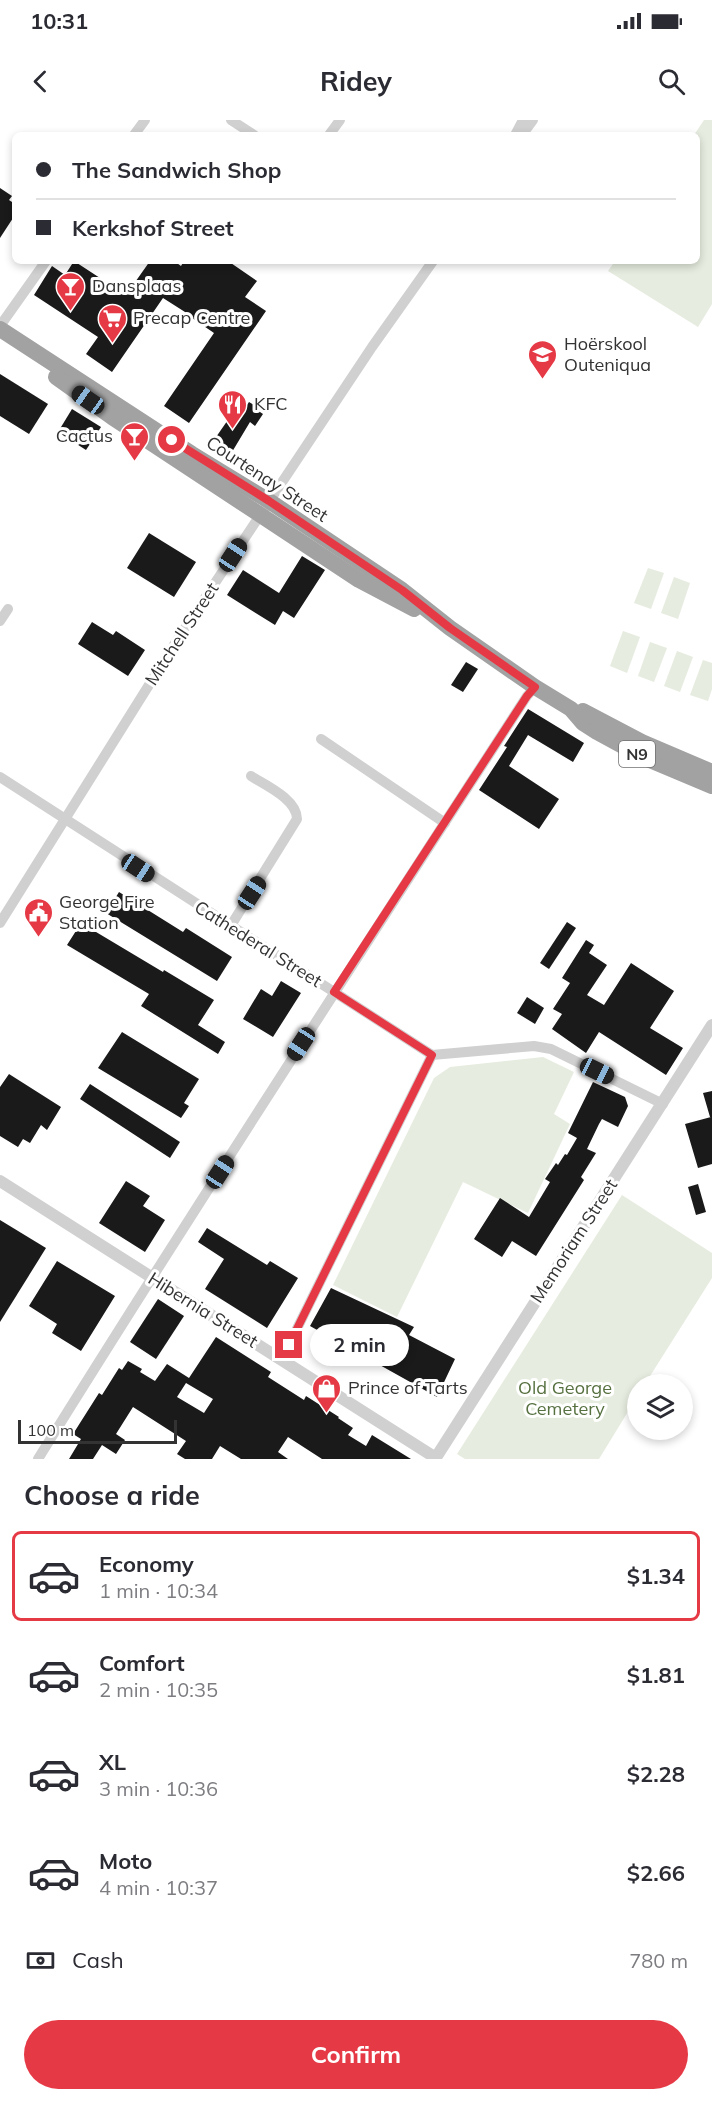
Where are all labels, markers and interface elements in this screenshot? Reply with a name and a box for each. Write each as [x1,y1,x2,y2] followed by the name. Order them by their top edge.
[30,7,88,35] text: 10:31
[320,64,392,98] text: Ridey
[24,65,57,98] icon: back
[655,65,688,98] icon: search
[72,156,281,184] text: The Sandwich Shop
[72,214,234,242] text: Kerkshof Street
[55,270,87,312] bar icon: Dansplaas
[92,274,181,297] place label: Dansplaas
[96,302,128,344] supermarket icon: Precap Centre
[133,306,250,329] place label: Precap Centre
[564,332,651,376] place label: Hoërskool Outeniqua
[527,338,559,380] school or university icon: Hoërskool Outeniqua
[68,382,108,418] car
[217,388,249,430] restaurant icon: KFC
[254,392,288,415] place label: KFC
[118,420,150,462] bar icon: Cactus
[56,424,113,447] place label: Cactus
[158,426,185,453] route start
[202,431,333,527] street label: Courtenay Street
[216,535,250,575] car
[140,578,223,690] street label: Mitchell Street
[619,741,655,767] road number: N9
[118,851,158,885] car
[235,873,269,913] car
[59,890,155,934] place label: George Fire Station
[190,895,326,992] street label: Cathederal Street
[22,896,54,938] public building icon: George Fire Station
[284,1024,318,1064] car
[577,1055,617,1087] car
[203,1152,237,1192] car
[525,1174,622,1307] street label: Memoriam Street
[144,1267,262,1353] street label: Hibernia Street
[310,1324,409,1366] callout: 2 min
[275,1331,302,1358] route end
[333,1332,386,1357] text: 2 min
[311,1372,343,1414] shop icon: Prince of Tarts
[627,1374,693,1440] map controls
[627,1374,693,1440] button: layers
[348,1376,468,1399] place label: Prince of Tarts
[518,1376,612,1420] park label: Old George Cemetery
[18,1417,177,1444] scale bar
[27,1420,74,1440] text: 100 m
[24,1478,200,1512] text: Choose a ride
[27,1549,81,1603] icon: car
[99,1550,194,1578] text: Economy
[627,1562,685,1590] text: $1.34
[99,1578,218,1603] text: 1 min · 10:34
[27,1648,81,1702] icon: car
[99,1649,185,1677] text: Comfort
[627,1661,685,1689] text: $1.81
[99,1677,218,1702] text: 2 min · 10:35
[27,1747,81,1801] icon: car
[99,1748,126,1776] text: XL
[627,1760,685,1788] text: $2.28
[99,1776,218,1801] text: 3 min · 10:36
[27,1846,81,1900] icon: car
[99,1847,152,1875] text: Moto
[627,1859,685,1887] text: $2.66
[99,1875,218,1900] text: 4 min · 10:37
[24,1944,57,1977] icon: cash
[72,1946,124,1974] text: Cash
[629,1948,688,1973] text: 780 m
[24,2020,688,2089] button: Confirm

